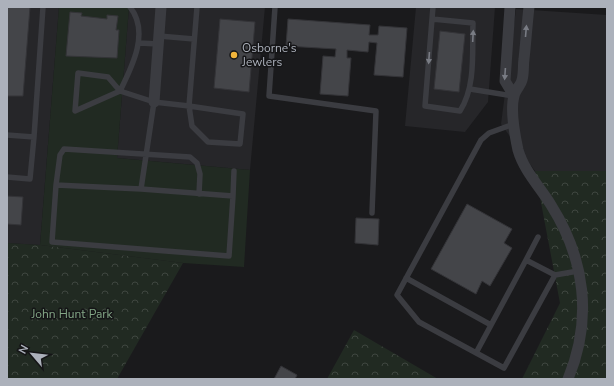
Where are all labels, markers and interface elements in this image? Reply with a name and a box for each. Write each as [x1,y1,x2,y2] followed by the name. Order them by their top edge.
[523,25,530,37] one-way arrow
[469,30,476,42] one-way arrow
[241,40,297,70] place label: Osborne's Jewlers
[229,50,239,60] marker: Osborne's Jewlers
[425,52,432,64] one-way arrow
[502,68,509,80] one-way arrow
[30,306,114,322] park label: John Hunt Park
[12,334,52,374] north arrow
[15,342,32,357] text: N

